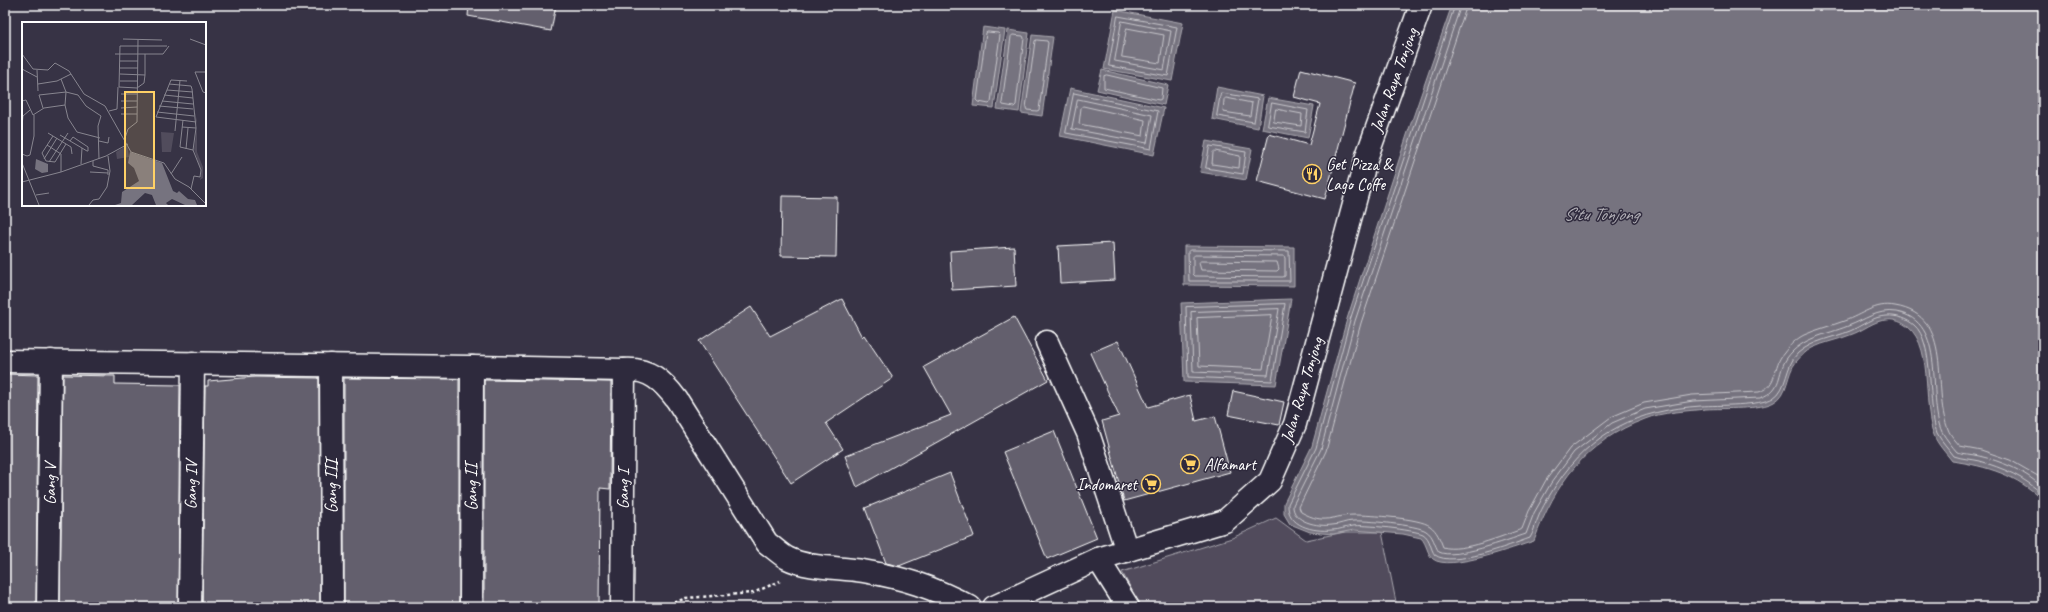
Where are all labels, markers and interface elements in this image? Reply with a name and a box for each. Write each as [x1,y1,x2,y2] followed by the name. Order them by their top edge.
[22,22,206,206] inset map
[1365,24,1423,136] street label: Jalan Raya Tonjong
[1326,154,1395,195] place label: Get Pizza & Lago Coffe
[1301,163,1323,185] restaurant icon: Get Pizza & Lago Coffe
[1563,203,1641,225] water label: Situ Tonjong
[1276,334,1328,447] street label: Jalan Raya Tonjong
[1179,453,1201,475] supermarket icon: Alfamart
[1204,454,1258,475] place label: Alfamart
[321,456,342,513] street label: Gang III
[180,457,202,509] street label: Gang IV
[39,459,61,505] street label: Gang V
[461,459,482,511] street label: Gang II
[612,464,634,509] street label: Gang I
[1140,473,1162,495] supermarket icon: Indomaret
[1076,474,1139,495] place label: Indomaret

